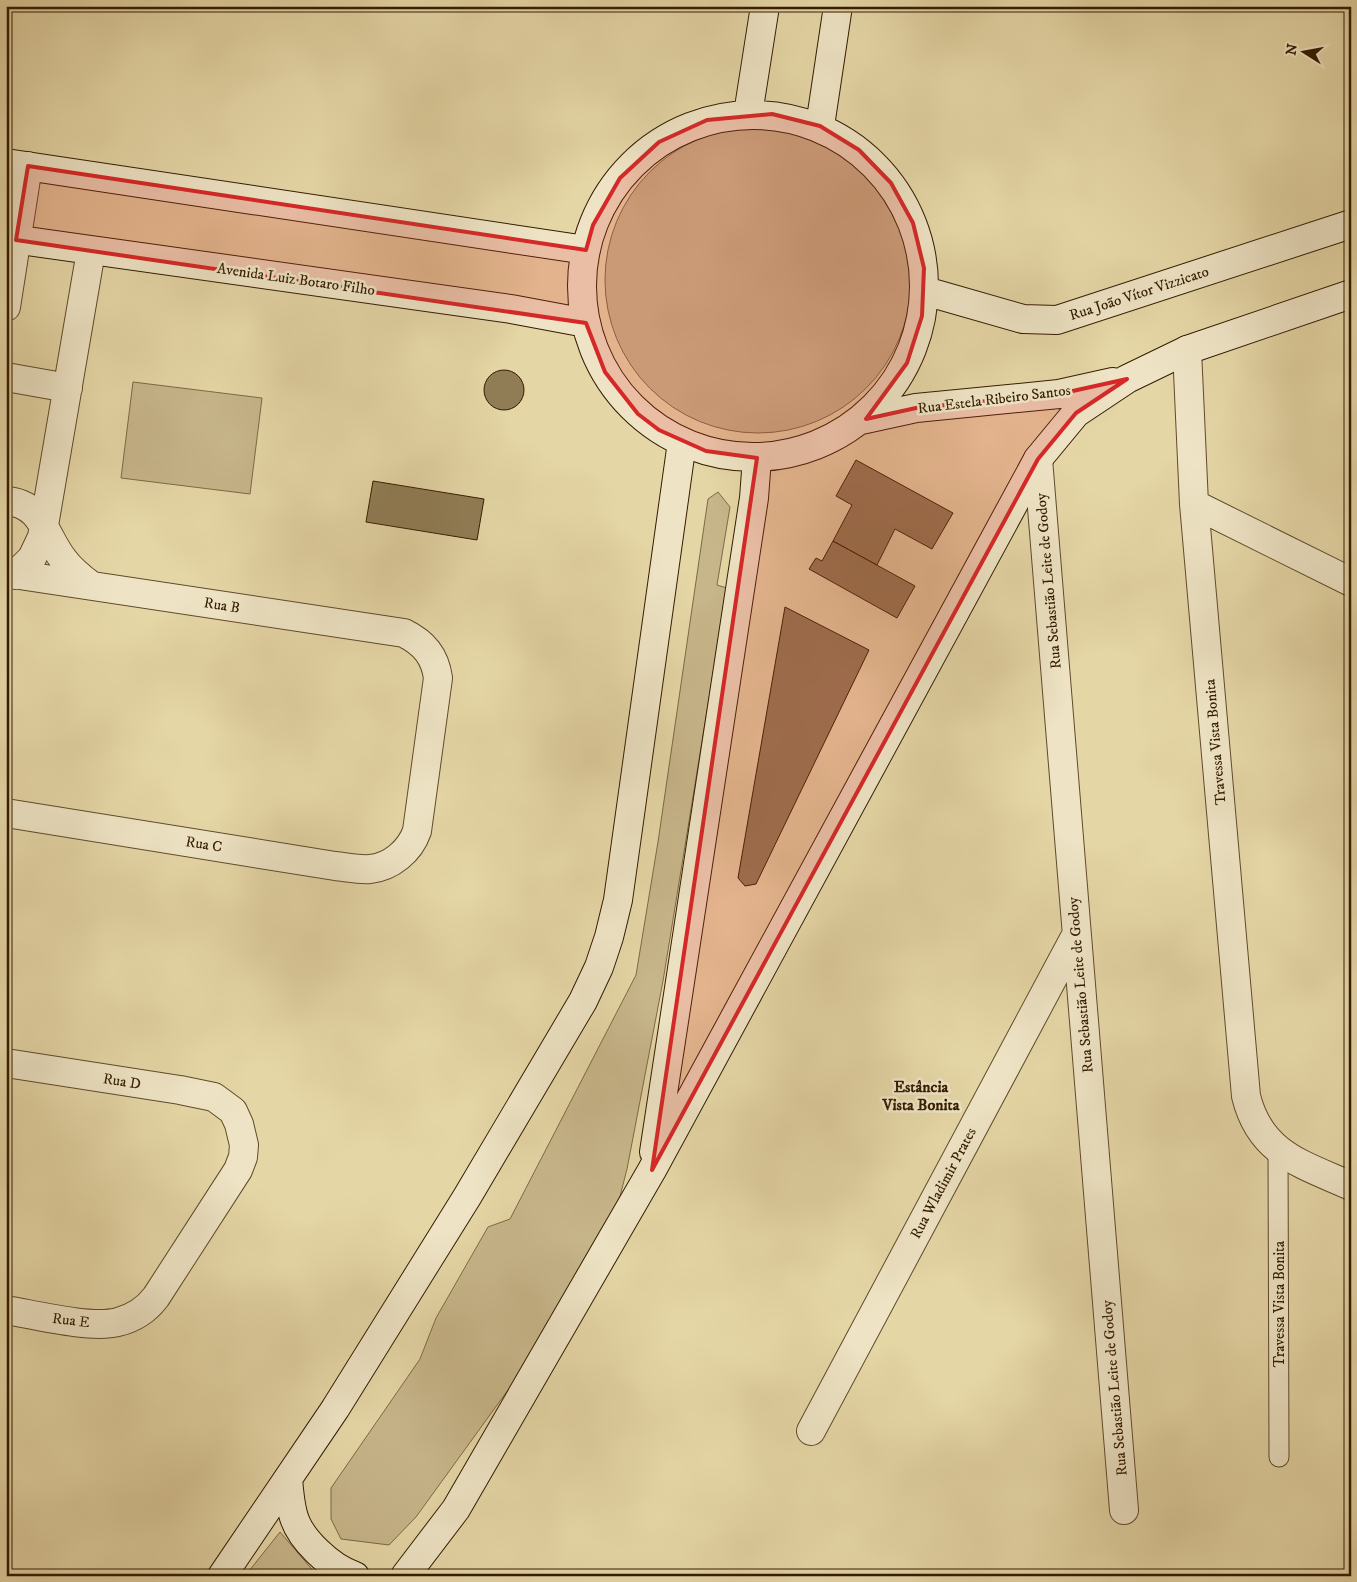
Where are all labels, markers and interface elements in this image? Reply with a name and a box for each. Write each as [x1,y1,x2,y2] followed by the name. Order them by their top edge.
[1280,28,1330,78] north arrow
[1282,42,1302,57] text: N
[216,259,376,300] street label: Avenida Luiz Botaro Filho
[1067,262,1211,325] street label: Rua João Vítor Vizzicato
[917,381,1071,418] street label: Rua Estela Ribeiro Santos
[1031,491,1066,670] street label: Rua Sebastião Leite de Godoy
[203,593,241,618] street label: Rua B
[1200,678,1230,806] street label: Travessa Vista Bonita
[184,832,224,857] street label: Rua C
[1063,895,1098,1074] street label: Rua Sebastião Leite de Godoy
[102,1069,142,1094] street label: Rua D
[881,1077,961,1115] district label: Estância Vista Bonita
[906,1124,981,1242] street label: Rua Wladimir Prates
[1270,1240,1289,1367] street label: Travessa Vista Bonita
[1097,1298,1132,1477] street label: Rua Sebastião Leite de Godoy
[51,1309,91,1332] street label: Rua E

